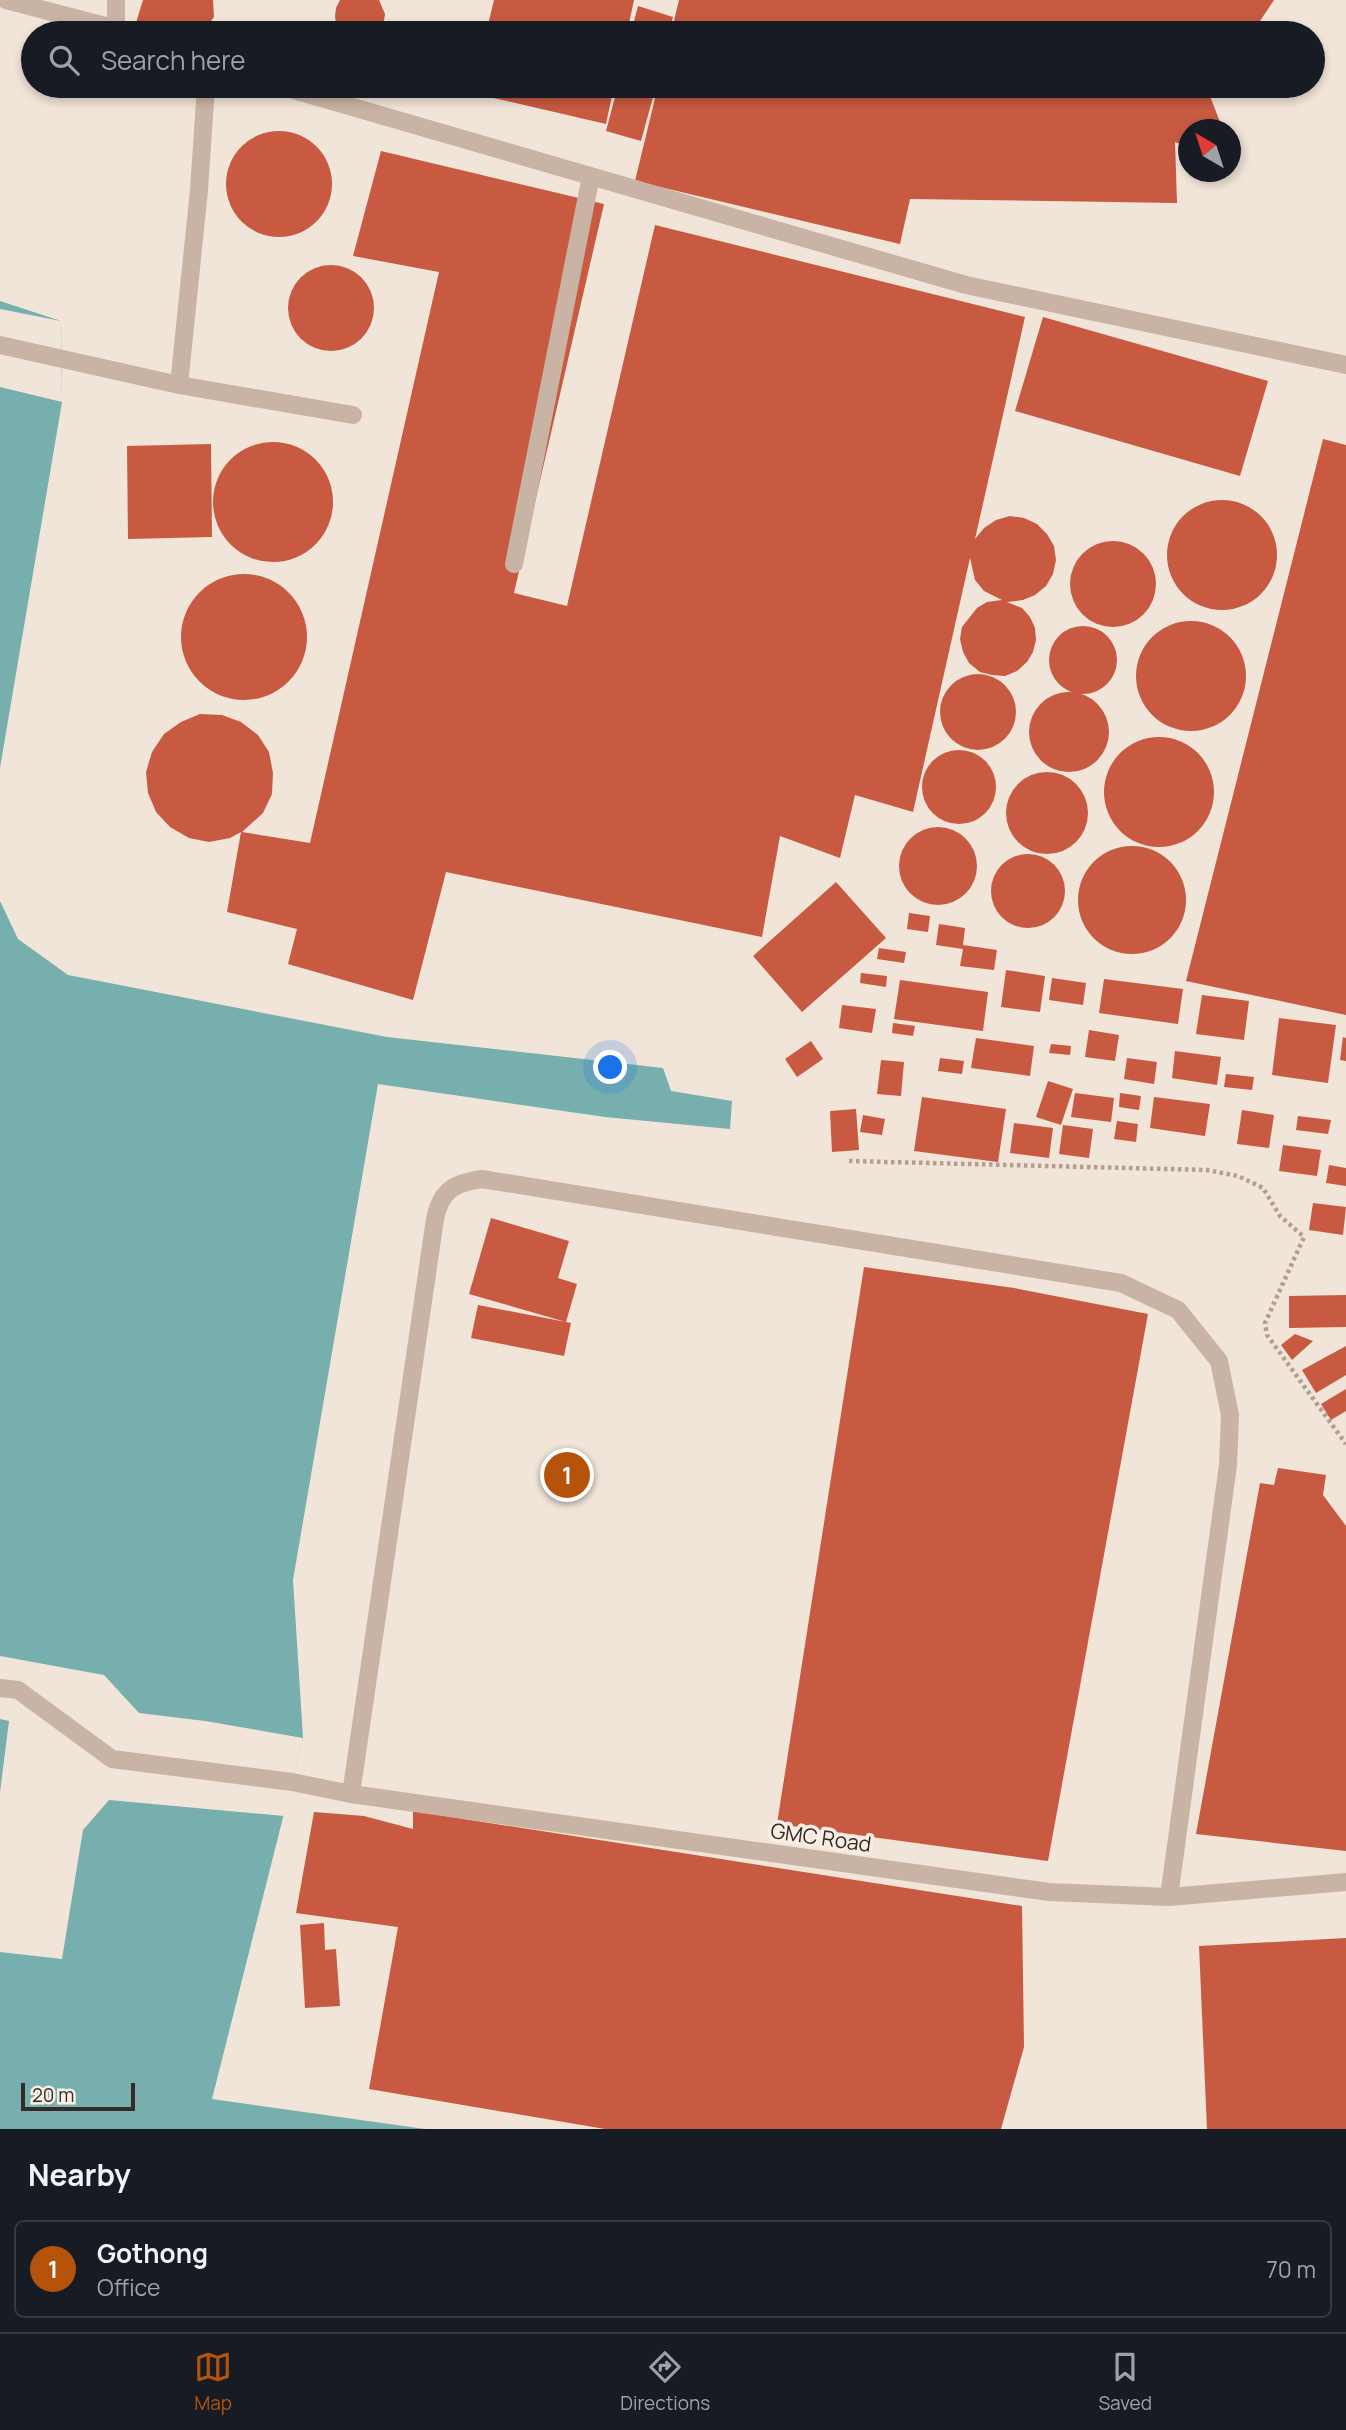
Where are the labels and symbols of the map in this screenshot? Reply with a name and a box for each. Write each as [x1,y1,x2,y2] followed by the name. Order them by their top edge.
[1178,119,1241,182] north arrow
[593,1050,627,1084] your location
[544,1449,590,1501] pin: 1
[769,1816,873,1858] street label: GMC Road
[21,2080,135,2112] scale bar

